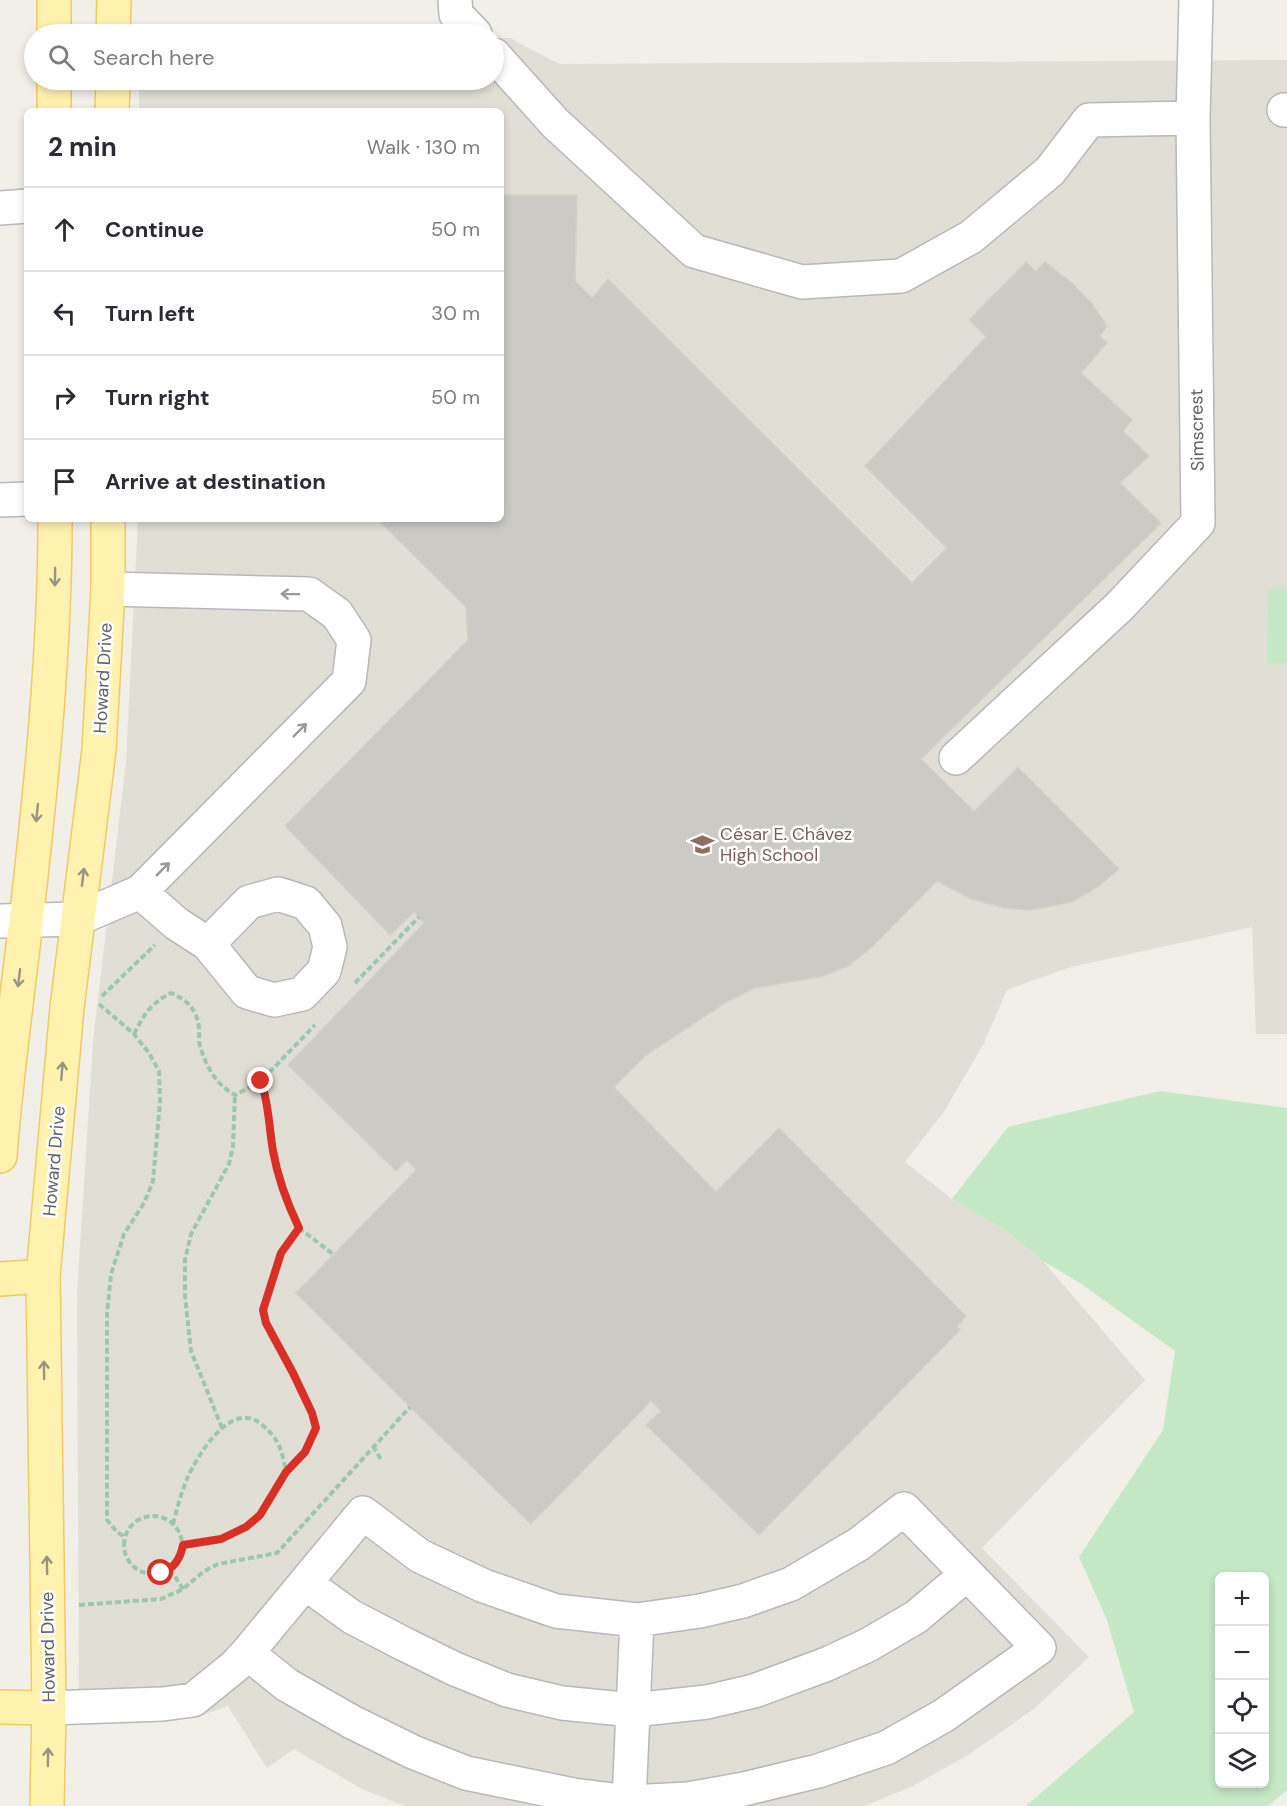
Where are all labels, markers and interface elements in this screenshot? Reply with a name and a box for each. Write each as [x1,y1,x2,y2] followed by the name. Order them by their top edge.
[24,24,504,90] search box
[45,41,78,74] icon: search
[93,43,214,72] text: Search here
[48,130,117,164] text: 2 min
[367,134,480,160] text: Walk · 130 m
[48,213,81,246] icon: ahead
[105,215,204,244] text: Continue
[431,216,480,242] text: 50 m
[48,297,81,330] icon: left
[105,299,195,328] text: Turn left
[431,300,480,326] text: 30 m
[48,381,81,414] icon: right
[105,383,210,412] text: Turn right
[431,384,480,410] text: 50 m
[1184,389,1210,471] street label: Simscrest
[48,465,81,498] icon: arrive
[105,467,326,496] text: Arrive at destination
[49,567,61,587] one-way arrow
[280,588,300,600] one-way arrow
[88,622,118,734] street label: Howard Drive
[293,723,307,738] one-way arrow
[31,803,42,823] one-way arrow
[720,822,852,867] place label: César E. Chávez High School
[689,831,715,857] school or university icon: César E. Chávez High School
[155,861,170,876] one-way arrow
[77,868,88,888] one-way arrow
[13,968,24,988] one-way arrow
[57,1062,68,1082] one-way arrow
[247,1067,273,1093] route end
[37,1105,71,1217] street label: Howard Drive
[39,1361,50,1381] one-way arrow
[41,1556,53,1576] one-way arrow
[147,1559,173,1585] route start
[1215,1572,1269,1788] map controls
[1215,1572,1269,1626] button: +
[35,1591,61,1703] street label: Howard Drive
[1215,1626,1269,1680] button: −
[1215,1680,1269,1734] button: locate
[1215,1734,1269,1788] button: layers
[42,1747,54,1767] one-way arrow

